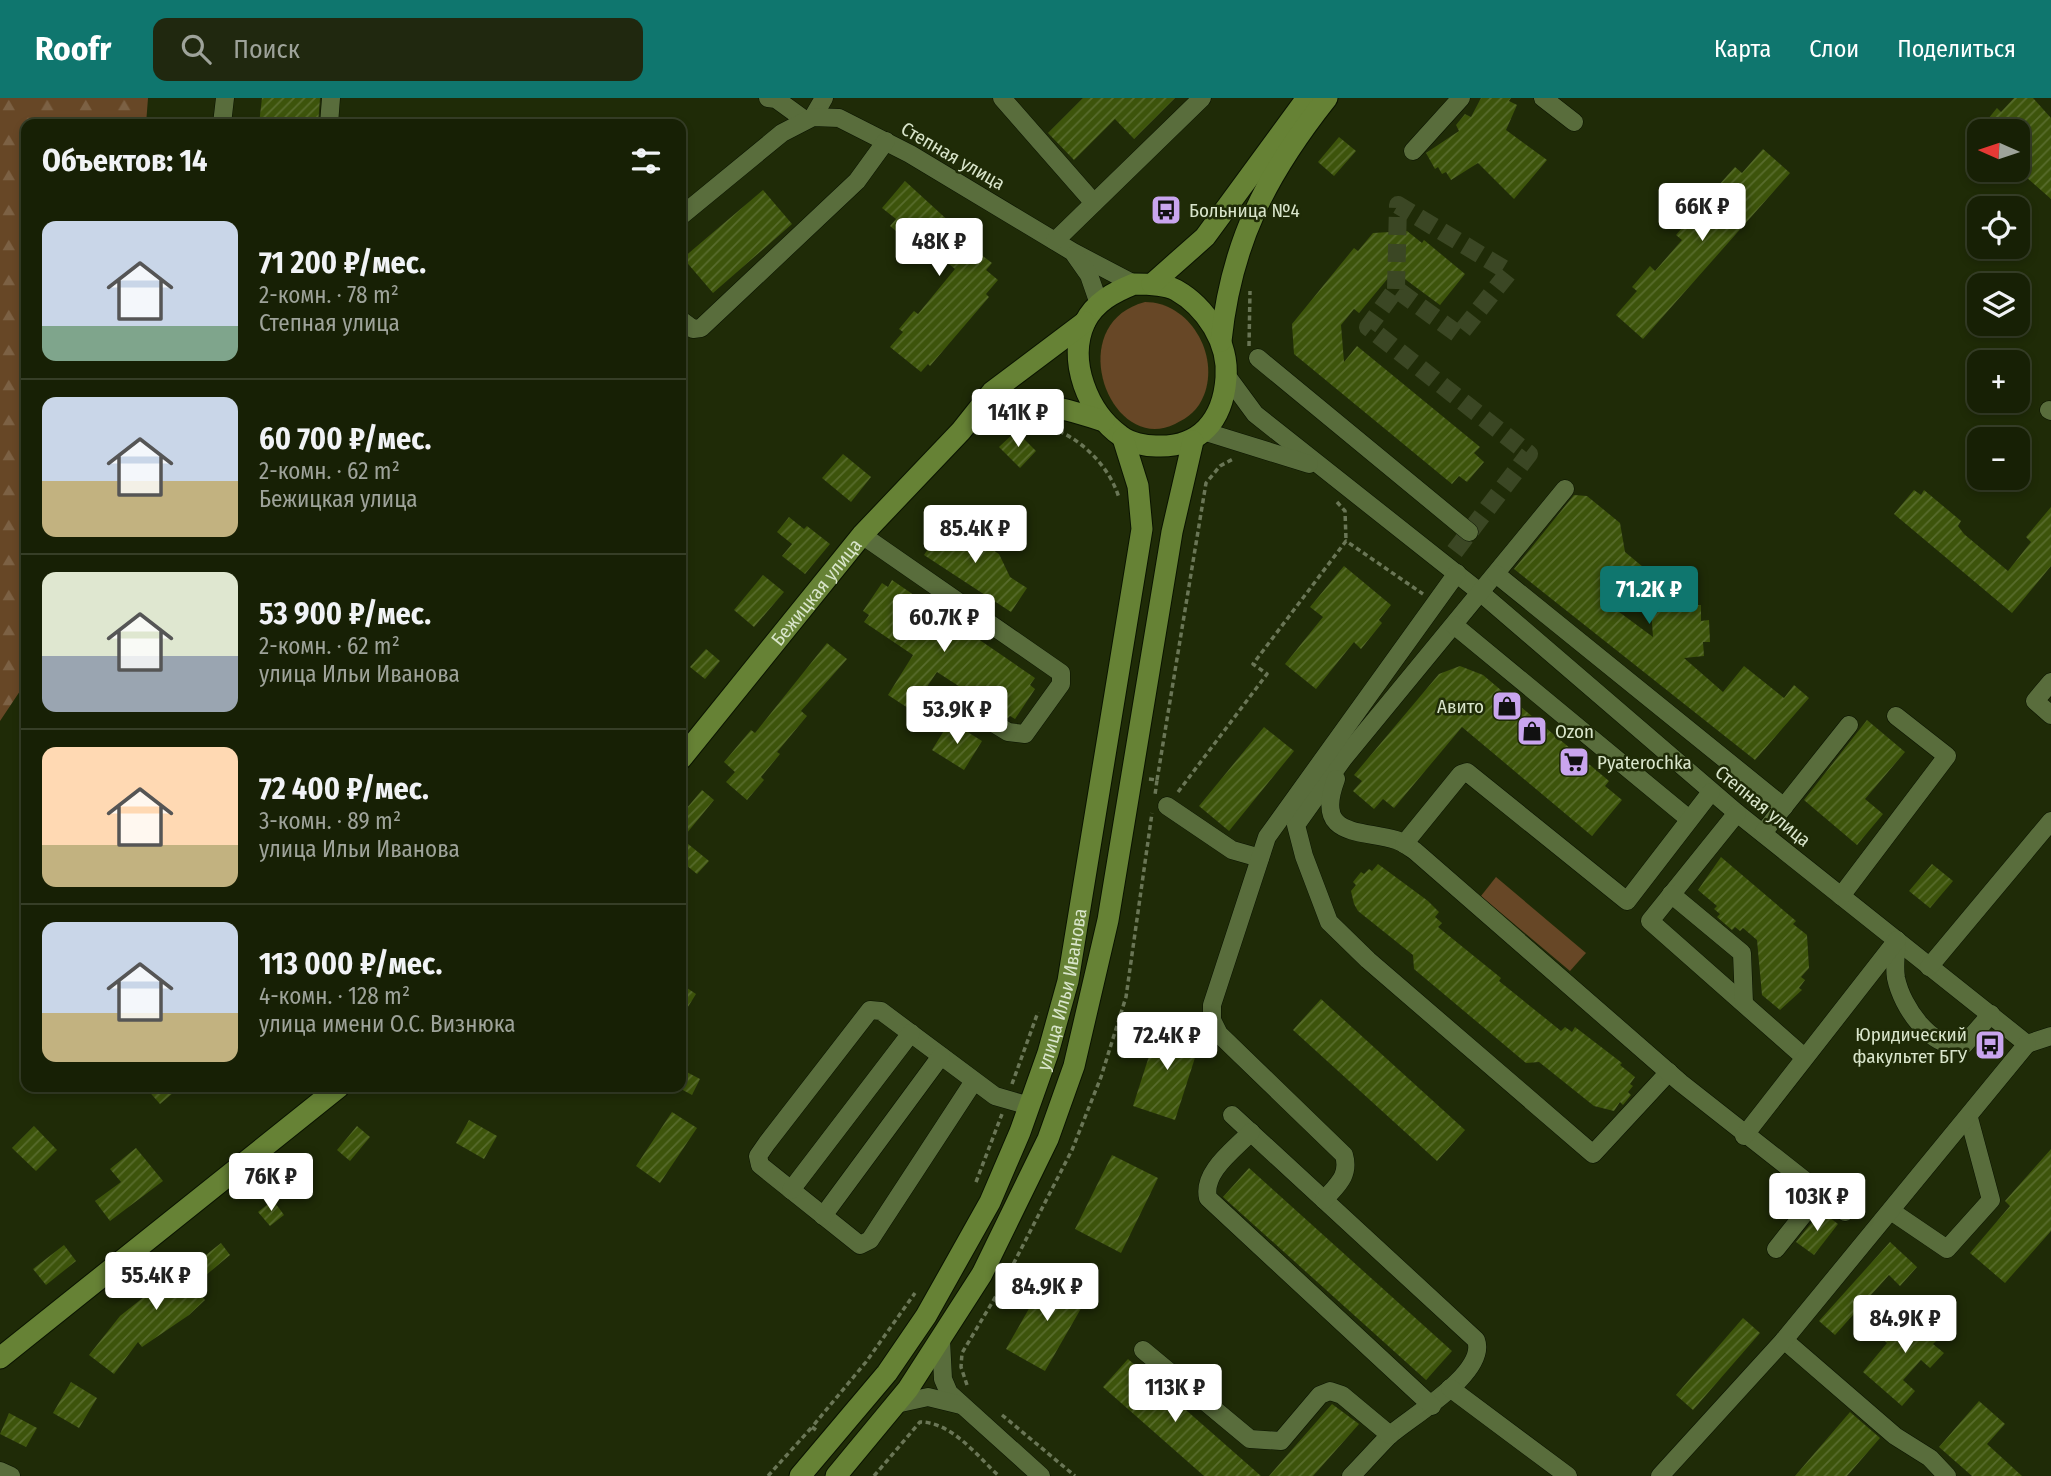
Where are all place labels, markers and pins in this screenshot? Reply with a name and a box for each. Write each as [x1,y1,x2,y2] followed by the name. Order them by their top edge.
[1653,184,1751,243] pin: 66K ₽
[1149,193,1183,227] bus stop icon: Больница №4
[1189,199,1300,222] place label: Больница №4
[890,218,988,278] pin: 48K ₽
[961,390,1075,449] pin: 141K ₽
[910,505,1040,565] pin: 85.4K ₽
[1584,566,1714,626] pin: 71.2K ₽
[879,594,1009,654] pin: 60.7K ₽
[892,686,1022,746] pin: 53.9K ₽
[1490,689,1524,723] shop icon: Авито
[1437,695,1484,718] place label: Авито
[1515,714,1549,748] shop icon: Ozon
[1555,720,1594,743] place label: Ozon
[1557,745,1591,779] supermarket icon: Pyaterochka
[1597,751,1692,774] place label: Pyaterochka
[1102,1012,1232,1072] pin: 72.4K ₽
[1852,1023,1968,1068] place label: Юридический факультет БГУ
[1973,1028,2007,1062] bus stop icon: Юридический факультет БГУ
[222,1154,320,1213] pin: 76K ₽
[1760,1174,1874,1233] pin: 103K ₽
[91,1252,221,1312] pin: 55.4K ₽
[982,1264,1112,1323] pin: 84.9K ₽
[1840,1296,1970,1355] pin: 84.9K ₽
[1118,1364,1232,1424] pin: 113K ₽

